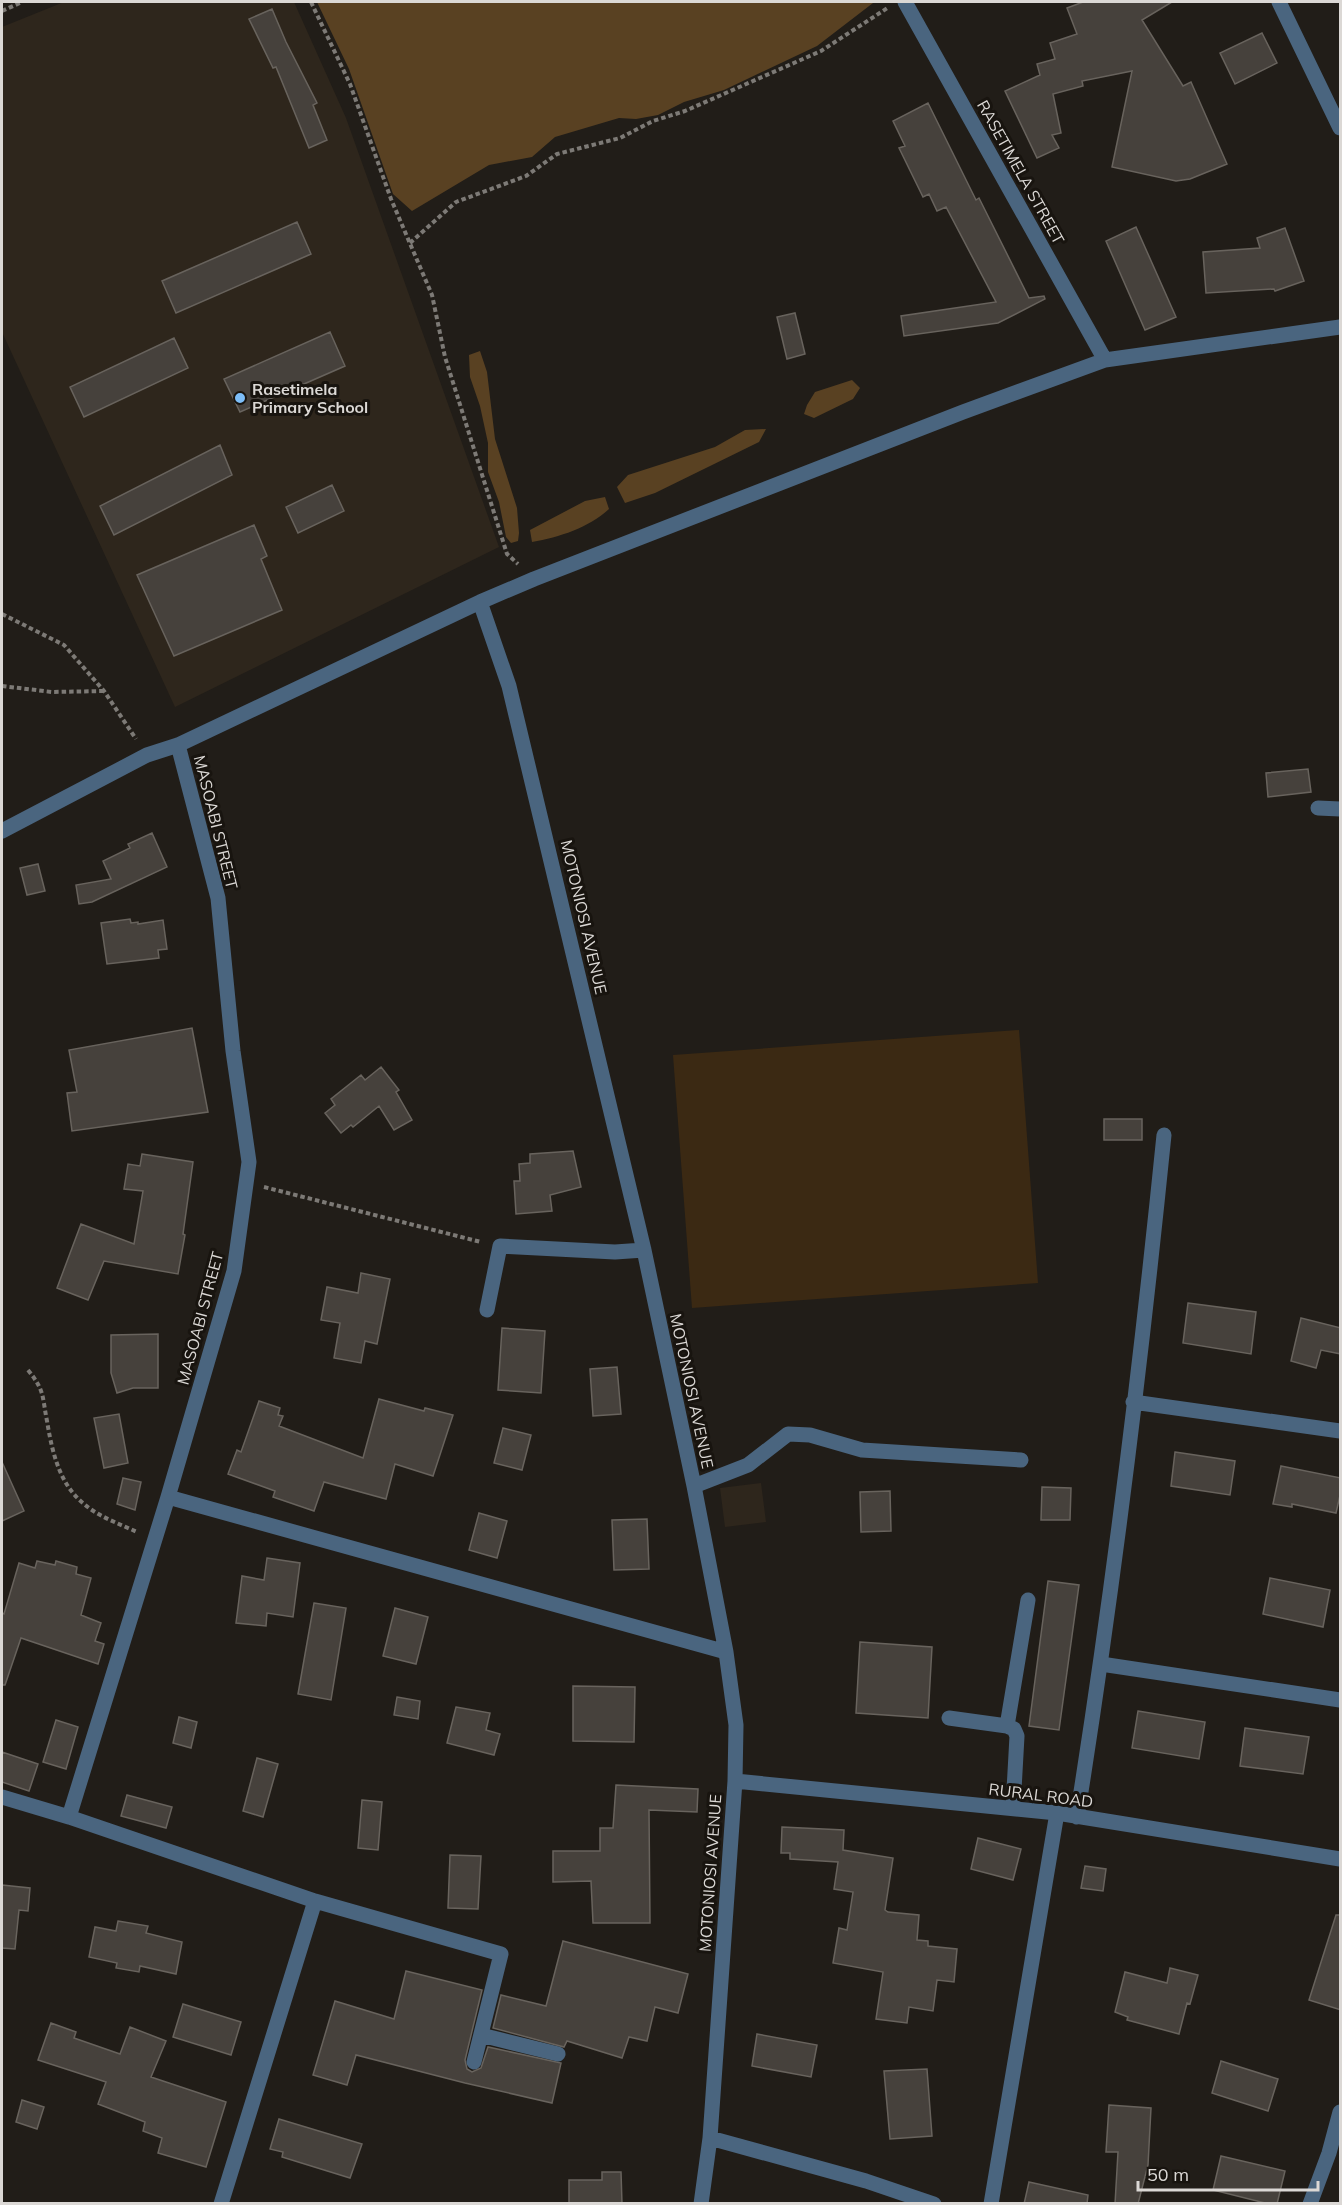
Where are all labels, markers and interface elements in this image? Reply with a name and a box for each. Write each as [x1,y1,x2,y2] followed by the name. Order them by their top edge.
[973,96,1069,248] street label: RASETIMELA STREET
[252,379,368,417] place label: Rasetimela Primary School
[233,391,247,405] marker: Rasetimela Primary School
[190,753,242,891] street label: MASOABI STREET
[556,838,612,996] street label: MOTONIOSI AVENUE
[173,1249,228,1387] street label: MASOABI STREET
[666,1312,718,1470] street label: MOTONIOSI AVENUE
[988,1779,1094,1811] street label: RURAL ROAD
[695,1794,725,1952] street label: MOTONIOSI AVENUE
[1138,2154,1318,2192] scale bar
[1147,2163,1189,2186] text: 50 m

